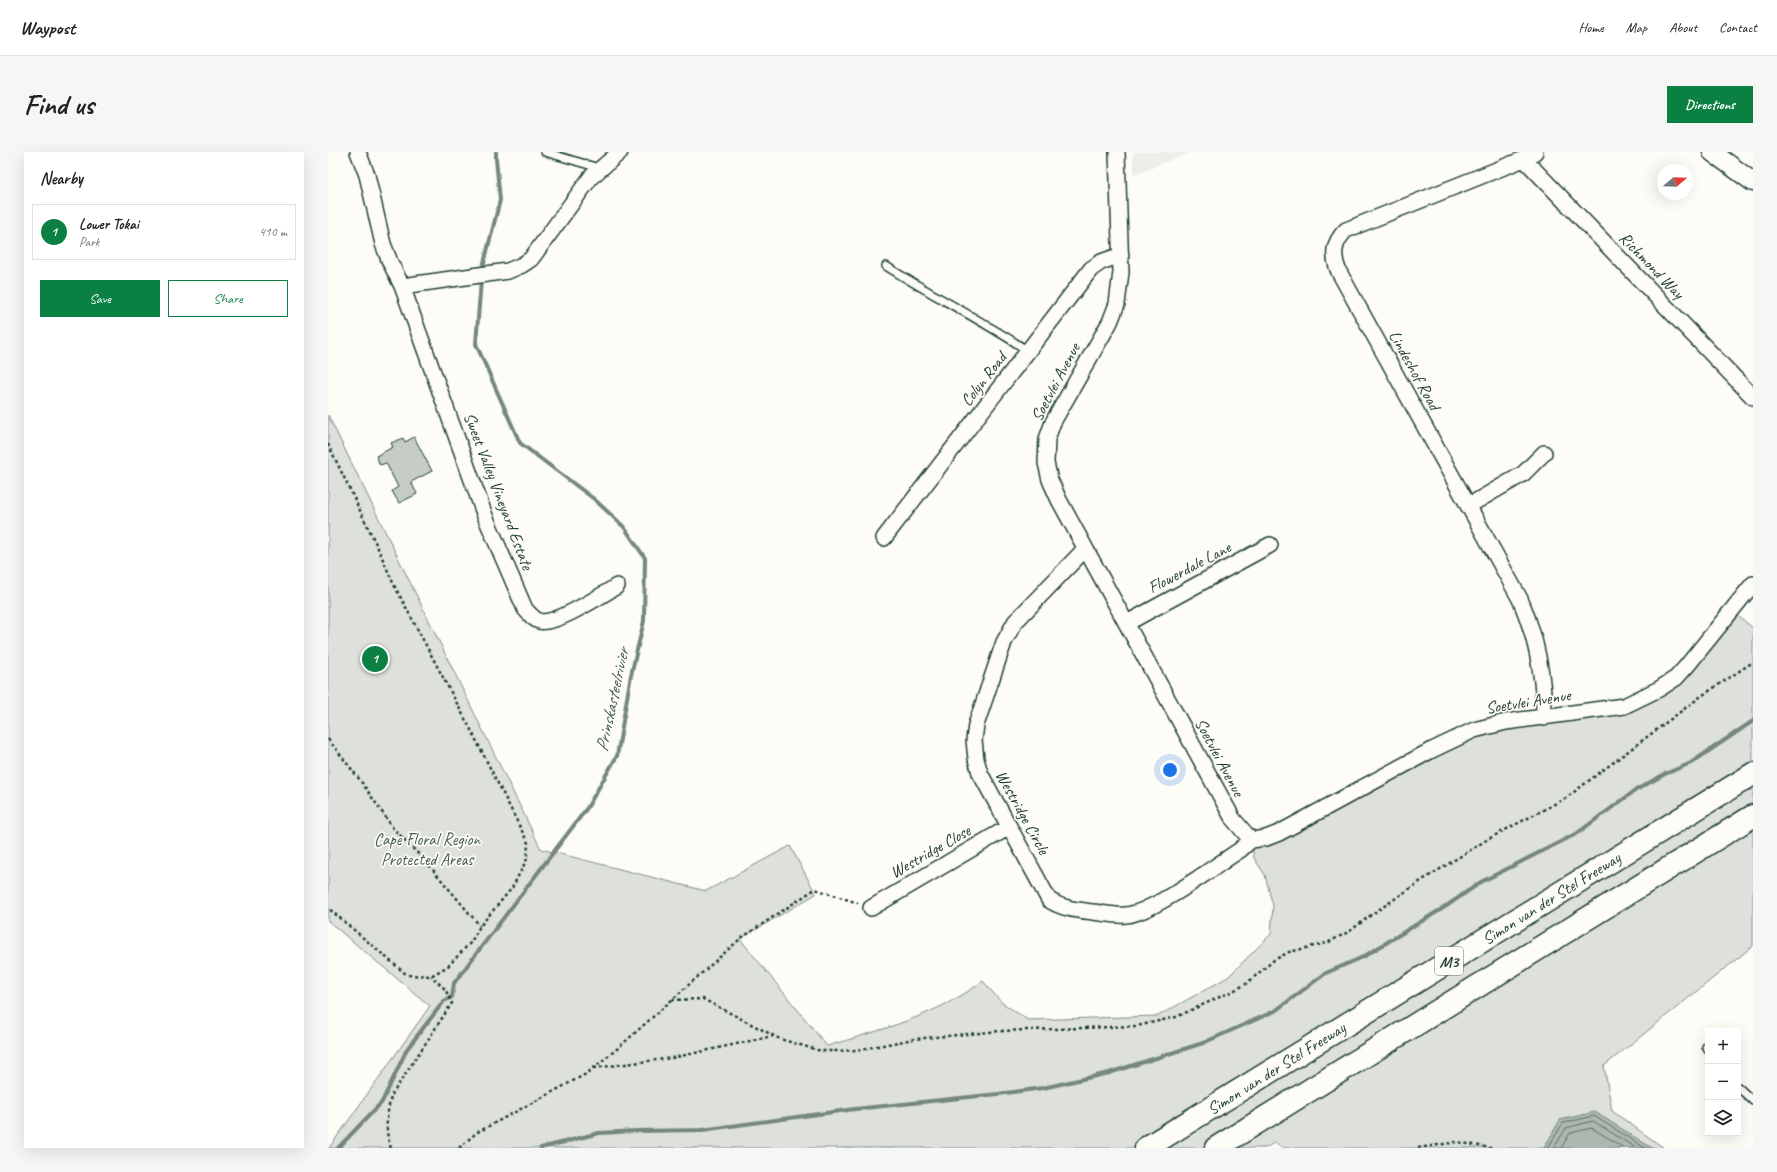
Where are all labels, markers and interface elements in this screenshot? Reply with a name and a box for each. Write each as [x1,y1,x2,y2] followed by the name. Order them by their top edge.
[20,16,75,40] text: Waypost
[1578,19,1604,36] text: Home
[1626,19,1647,36] text: Map
[1669,19,1697,36] text: About
[1719,19,1757,36] text: Contact
[1667,86,1753,123] button: Directions
[24,87,94,122] text: Find us
[1657,164,1693,200] north arrow
[40,168,83,189] text: Nearby
[79,215,139,234] text: Lower Tokai
[51,224,57,240] text: 1
[259,224,287,240] text: 410 m
[1615,227,1690,304] street label: Richmond Way
[79,234,100,250] text: Park
[40,280,160,317] button: Save
[168,280,288,317] button: Share
[1384,327,1446,416] street label: Lindeshof Road
[1026,338,1086,425] street label: Soetvlei Avenue
[956,346,1012,410] street label: Colyn Road
[459,410,539,574] street label: Sweet Valley Vineyard Estate
[1144,536,1236,598] street label: Flowerdale Lane
[590,643,634,754] water label: Prinskasteelrivier
[362,644,388,674] pin: 1
[1484,684,1573,719] street label: Soetvlei Avenue
[1190,714,1250,801] street label: Soetvlei Avenue
[1160,760,1180,780] your location
[991,767,1055,859] street label: Westridge Circle
[886,819,975,883] street label: Westridge Close
[374,829,481,870] park label: Cape Floral Region Protected Areas
[1478,847,1625,949] street label: Simon van der Stel Freeway
[1435,947,1463,975] road number: M3
[1203,1017,1350,1119] street label: Simon van der Stel Freeway
[1705,1028,1741,1136] map controls
[1705,1028,1741,1064] button: +
[1705,1064,1741,1100] button: −
[1705,1100,1741,1136] button: layers

